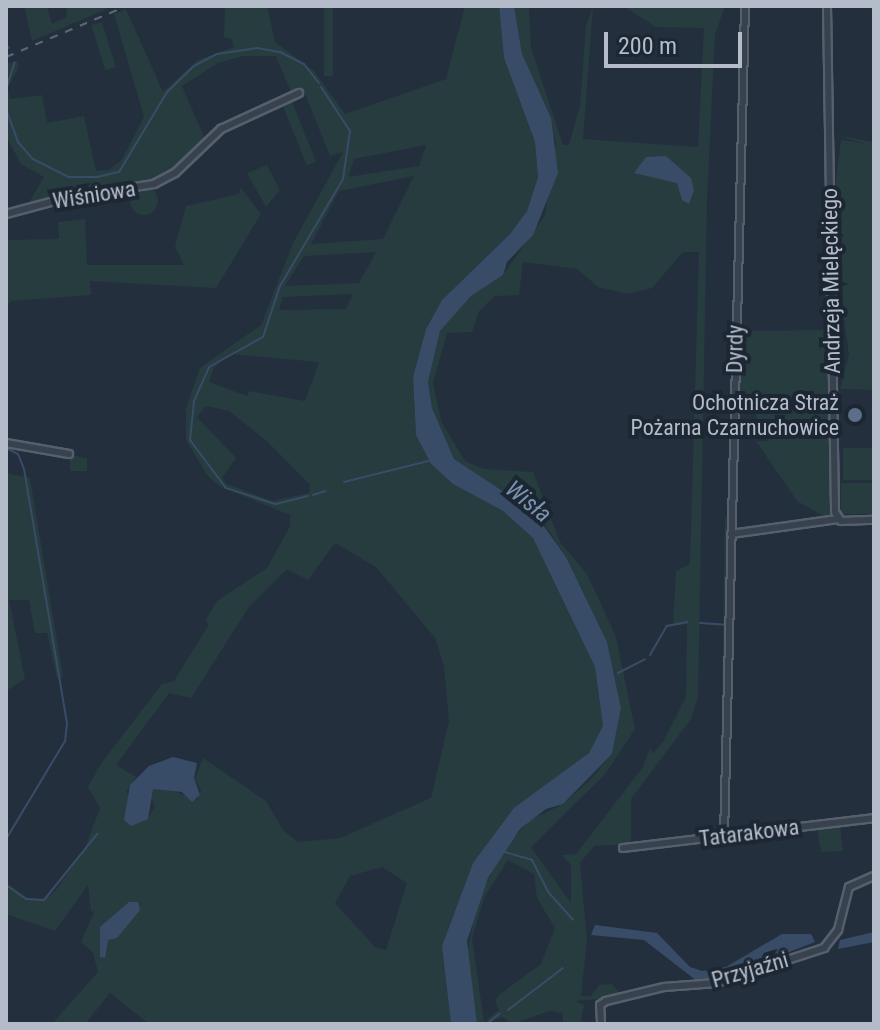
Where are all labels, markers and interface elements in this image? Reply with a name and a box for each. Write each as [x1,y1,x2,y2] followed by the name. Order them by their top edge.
[608,16,746,66] scale bar
[618,32,677,60] text: 200 m
[51,175,137,215] street label: Wiśniowa
[816,188,846,374] street label: Andrzeja Mielęckiego
[721,325,749,373] street label: Dyrdy
[631,389,839,440] place label: Ochotnicza Straż Pożarna Czarnuchowice
[846,406,864,424] marker: Ochotnicza Straż Pożarna Czarnuchowice
[499,475,557,529] water label: Wisła
[698,814,800,852] street label: Tatarakowa
[709,946,791,994] street label: Przyjaźni

